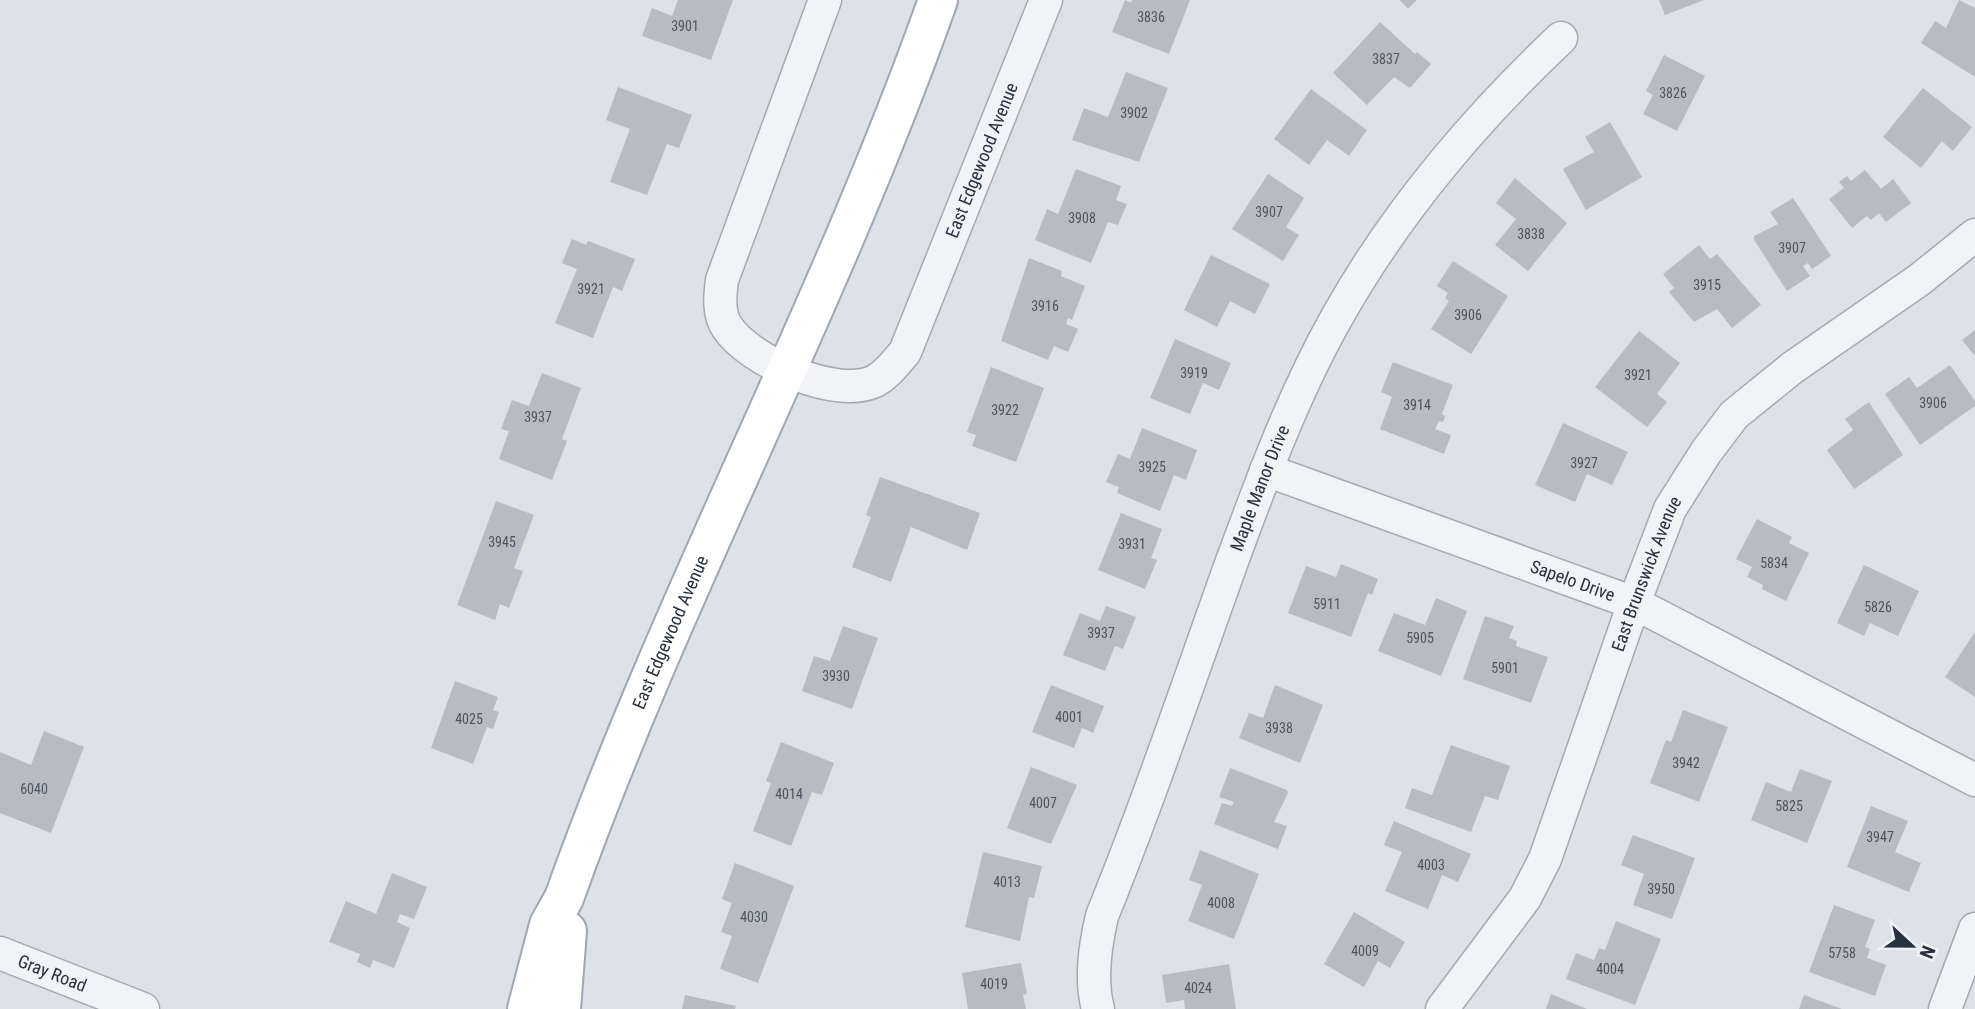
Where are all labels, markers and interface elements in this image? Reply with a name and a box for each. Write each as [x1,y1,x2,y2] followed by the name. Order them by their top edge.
[1137,9,1165,25] house number: 3836
[671,18,699,34] house number: 3901
[1372,51,1400,67] house number: 3837
[941,80,1022,241] street label: East Edgewood Avenue
[1659,85,1687,101] house number: 3826
[1120,105,1148,121] house number: 3902
[1255,204,1283,220] house number: 3907
[1068,210,1096,226] house number: 3908
[1517,226,1545,242] house number: 3838
[1778,240,1806,256] house number: 3907
[1693,277,1721,293] house number: 3915
[577,281,605,297] house number: 3921
[1031,298,1059,314] house number: 3916
[1454,307,1482,323] house number: 3906
[1180,365,1208,381] house number: 3919
[1624,367,1652,383] house number: 3921
[1919,395,1947,411] house number: 3906
[1403,397,1431,413] house number: 3914
[991,402,1019,418] house number: 3922
[524,409,552,425] house number: 3937
[1226,422,1293,554] street label: Maple Manor Drive
[1570,455,1598,471] house number: 3927
[1138,459,1166,475] house number: 3925
[1607,492,1685,654] street label: East Brunswick Avenue
[488,534,516,550] house number: 3945
[1118,536,1146,552] house number: 3931
[628,552,712,712] street label: East Edgewood Avenue
[1528,555,1618,605] street label: Sapelo Drive
[1760,555,1788,571] house number: 5834
[1313,596,1341,612] house number: 5911
[1864,599,1892,615] house number: 5826
[1087,625,1115,641] house number: 3937
[1406,630,1434,646] house number: 5905
[1491,660,1519,676] house number: 5901
[822,668,850,684] house number: 3930
[1055,709,1083,725] house number: 4001
[455,711,483,727] house number: 4025
[1265,720,1293,736] house number: 3938
[1672,755,1700,771] house number: 3942
[20,781,48,797] house number: 6040
[775,786,803,802] house number: 4014
[1029,795,1057,811] house number: 4007
[1775,798,1803,814] house number: 5825
[1866,829,1894,845] house number: 3947
[1417,857,1445,873] house number: 4003
[993,874,1021,890] house number: 4013
[1647,881,1675,897] house number: 3950
[1207,895,1235,911] house number: 4008
[740,909,768,925] house number: 4030
[1877,911,1947,981] north arrow
[1914,942,1940,962] text: N
[1351,943,1379,959] house number: 4009
[1828,945,1856,961] house number: 5758
[15,950,90,996] street label: Gray Road
[1596,961,1624,977] house number: 4004
[980,976,1008,992] house number: 4019
[1184,980,1212,996] house number: 4024

